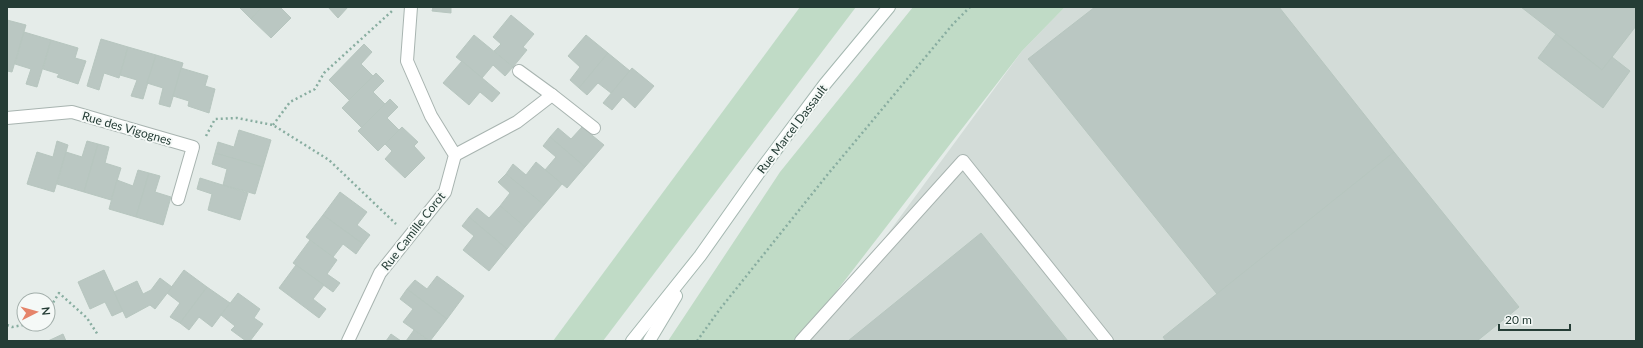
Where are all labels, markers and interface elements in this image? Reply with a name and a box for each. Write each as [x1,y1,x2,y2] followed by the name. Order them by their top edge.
[754,81,831,176] street label: Rue Marcel Dassault
[80,108,174,148] street label: Rue des Vigognes
[378,188,449,273] street label: Rue Camille Corot
[16,292,56,332] north arrow
[40,306,53,316] text: N
[1499,306,1570,332] scale bar
[1505,312,1532,327] text: 20 m

